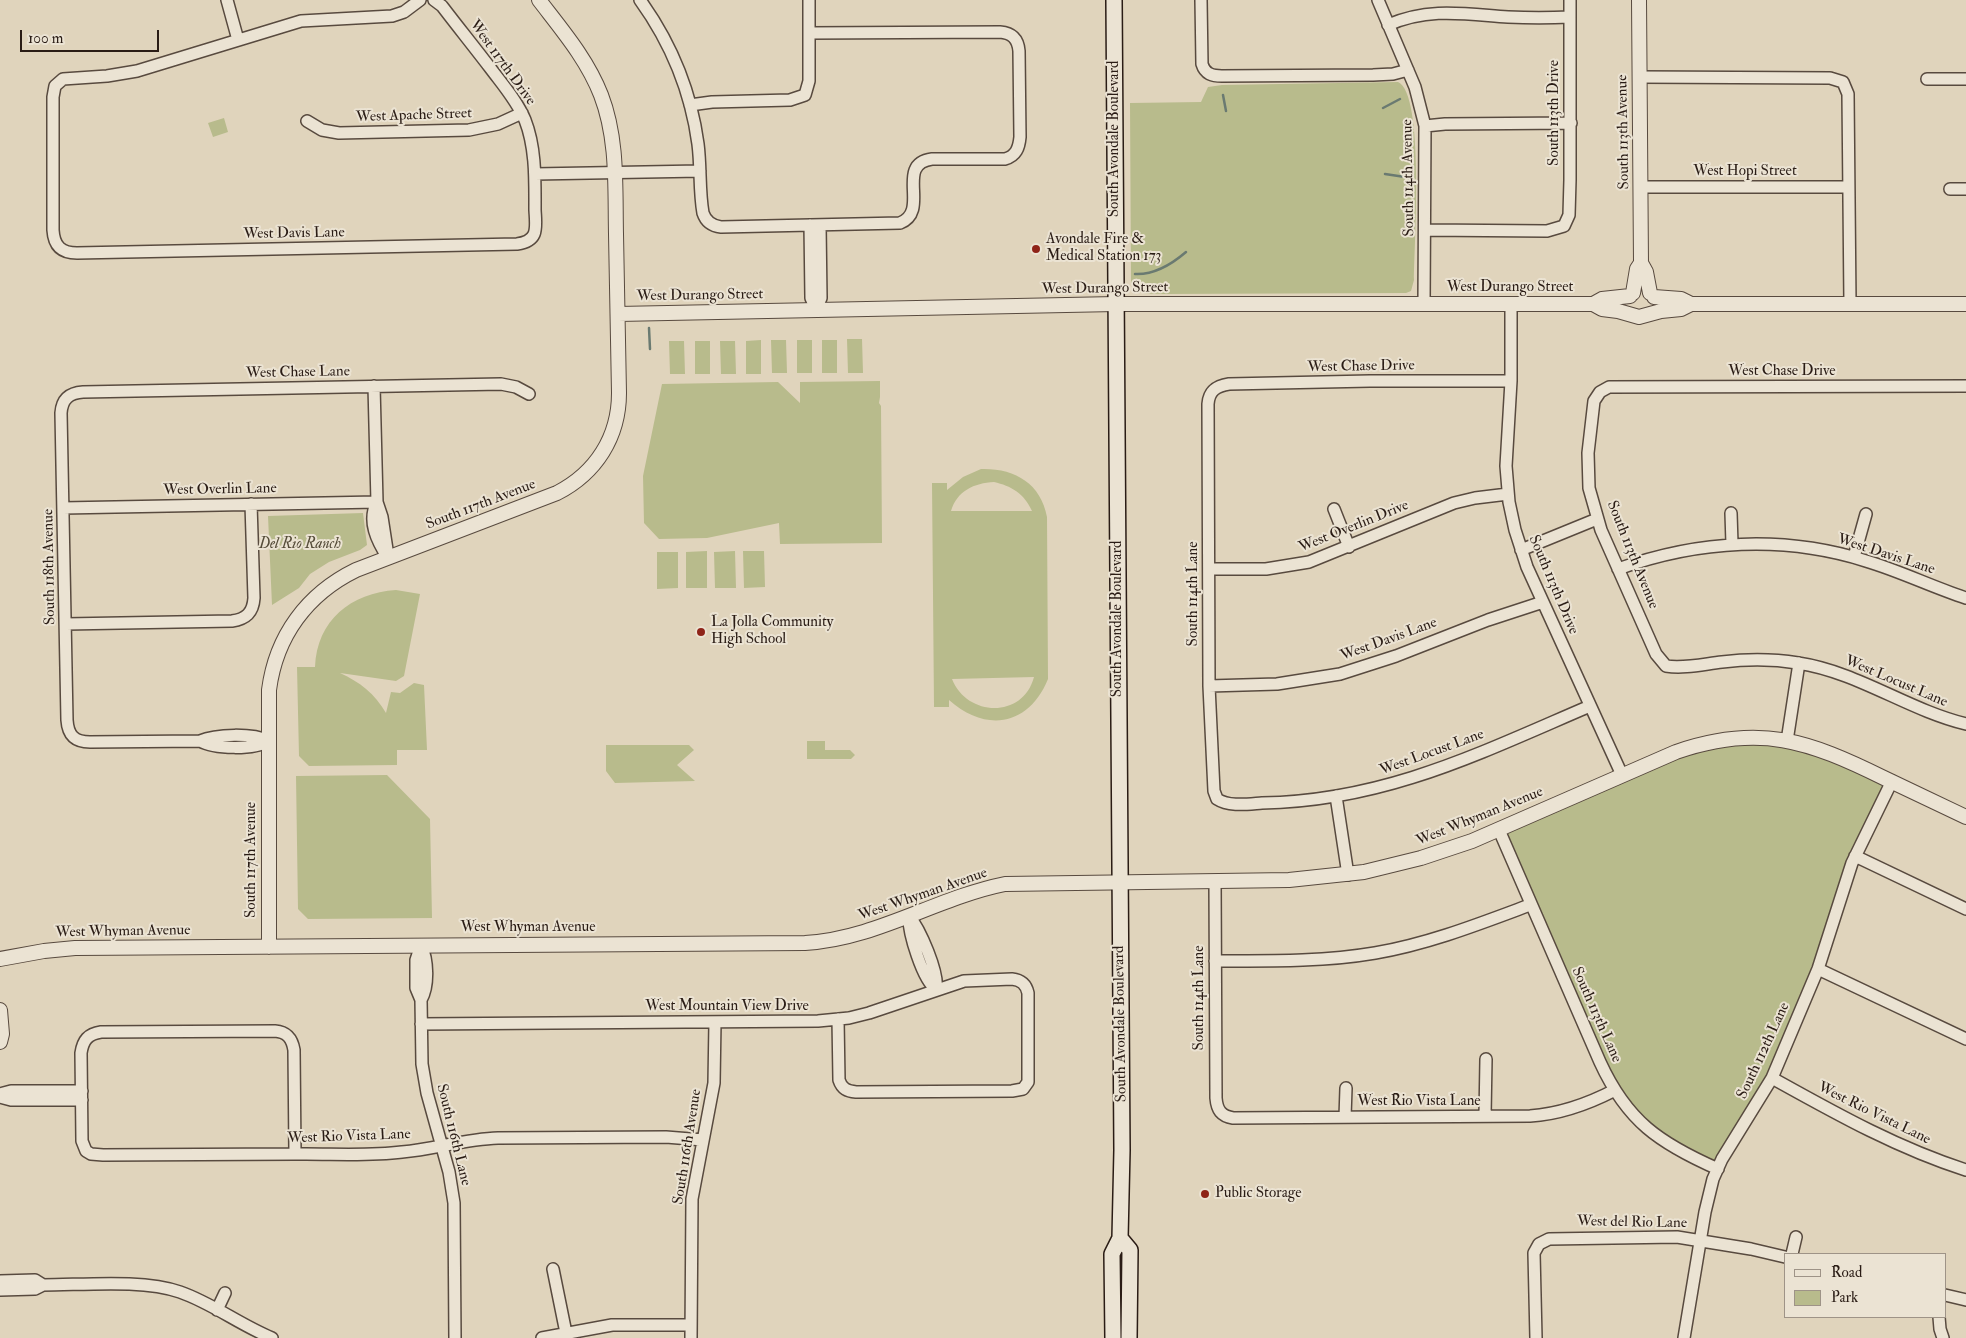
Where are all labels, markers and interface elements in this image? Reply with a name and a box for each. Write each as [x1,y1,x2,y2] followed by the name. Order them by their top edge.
[465,17,539,109] street label: West 117th Drive
[22,20,161,52] scale bar
[28,29,63,48] text: 100 m
[1546,60,1564,166] street label: South 113th Drive
[1106,61,1124,217] street label: South Avondale Boulevard
[1614,74,1634,190] street label: South 113th Avenue
[356,105,472,127] street label: West Apache Street
[1399,119,1419,237] street label: South 114th Avenue
[1693,163,1797,181] street label: West Hopi Street
[243,224,345,244] street label: West Davis Lane
[1046,231,1161,266] place label: Avondale Fire & Medical Station 173
[1030,243,1042,255] marker: Avondale Fire & Medical Station 173
[1041,279,1169,299] street label: West Durango Street
[1447,279,1573,297] street label: West Durango Street
[636,286,764,306] street label: West Durango Street
[1307,357,1415,377] street label: West Chase Drive
[246,363,350,383] street label: West Chase Lane
[1728,363,1836,381] street label: West Chase Drive
[424,476,538,534] street label: South 117th Avenue
[163,480,277,500] street label: West Overlin Lane
[1297,497,1411,557] street label: West Overlin Drive
[1602,498,1662,612] street label: South 113th Avenue
[40,509,60,625] street label: South 118th Avenue
[1835,531,1937,579] street label: West Davis Lane
[1524,533,1582,637] street label: South 113th Drive
[259,536,341,554] park label: Del Rio Ranch
[1109,541,1127,697] street label: South Avondale Boulevard
[1185,542,1203,646] street label: South 114th Lane
[711,614,833,649] place label: La Jolla Community High School
[1338,614,1440,666] street label: West Davis Lane
[695,626,707,638] marker: La Jolla Community High School
[1842,652,1950,712] street label: West Locust Lane
[1377,726,1487,780] street label: West Locust Lane
[1414,783,1546,851] street label: West Whyman Avenue
[243,802,261,918] street label: South 117th Avenue
[856,864,990,926] street label: West Whyman Avenue
[460,919,596,937] street label: West Whyman Avenue
[55,922,191,942] street label: West Whyman Avenue
[1111,946,1131,1102] street label: South Avondale Boulevard
[1191,946,1209,1050] street label: South 114th Lane
[1567,964,1625,1066] street label: South 113th Lane
[645,998,809,1016] street label: West Mountain View Drive
[1734,1000,1794,1102] street label: South 112th Lane
[1815,1079,1933,1149] street label: West Rio Vista Lane
[432,1082,474,1188] street label: South 116th Lane
[670,1088,706,1206] street label: South 116th Avenue
[1357,1093,1481,1111] street label: West Rio Vista Lane
[287,1126,411,1148] street label: West Rio Vista Lane
[1215,1185,1302,1203] place label: Public Storage
[1199,1188,1211,1200] marker: Public Storage
[1577,1213,1687,1233] street label: West del Rio Lane
[1784,1253,1946,1318] legend
[1831,1263,1862,1282] text: Road
[1831,1288,1858,1307] text: Park

